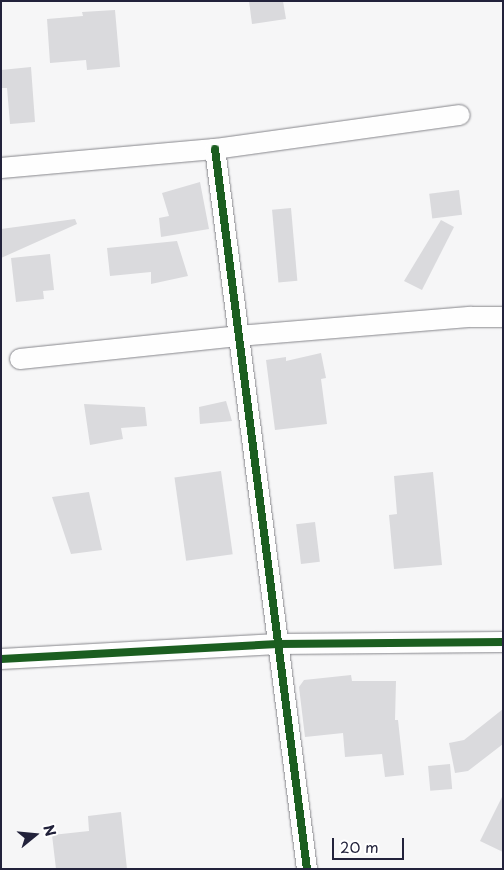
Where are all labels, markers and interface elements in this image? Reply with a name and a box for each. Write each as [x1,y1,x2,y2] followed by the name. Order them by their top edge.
[10,810,60,860] north arrow
[38,822,61,839] text: N
[334,828,406,860] scale bar
[340,835,379,858] text: 20 m

